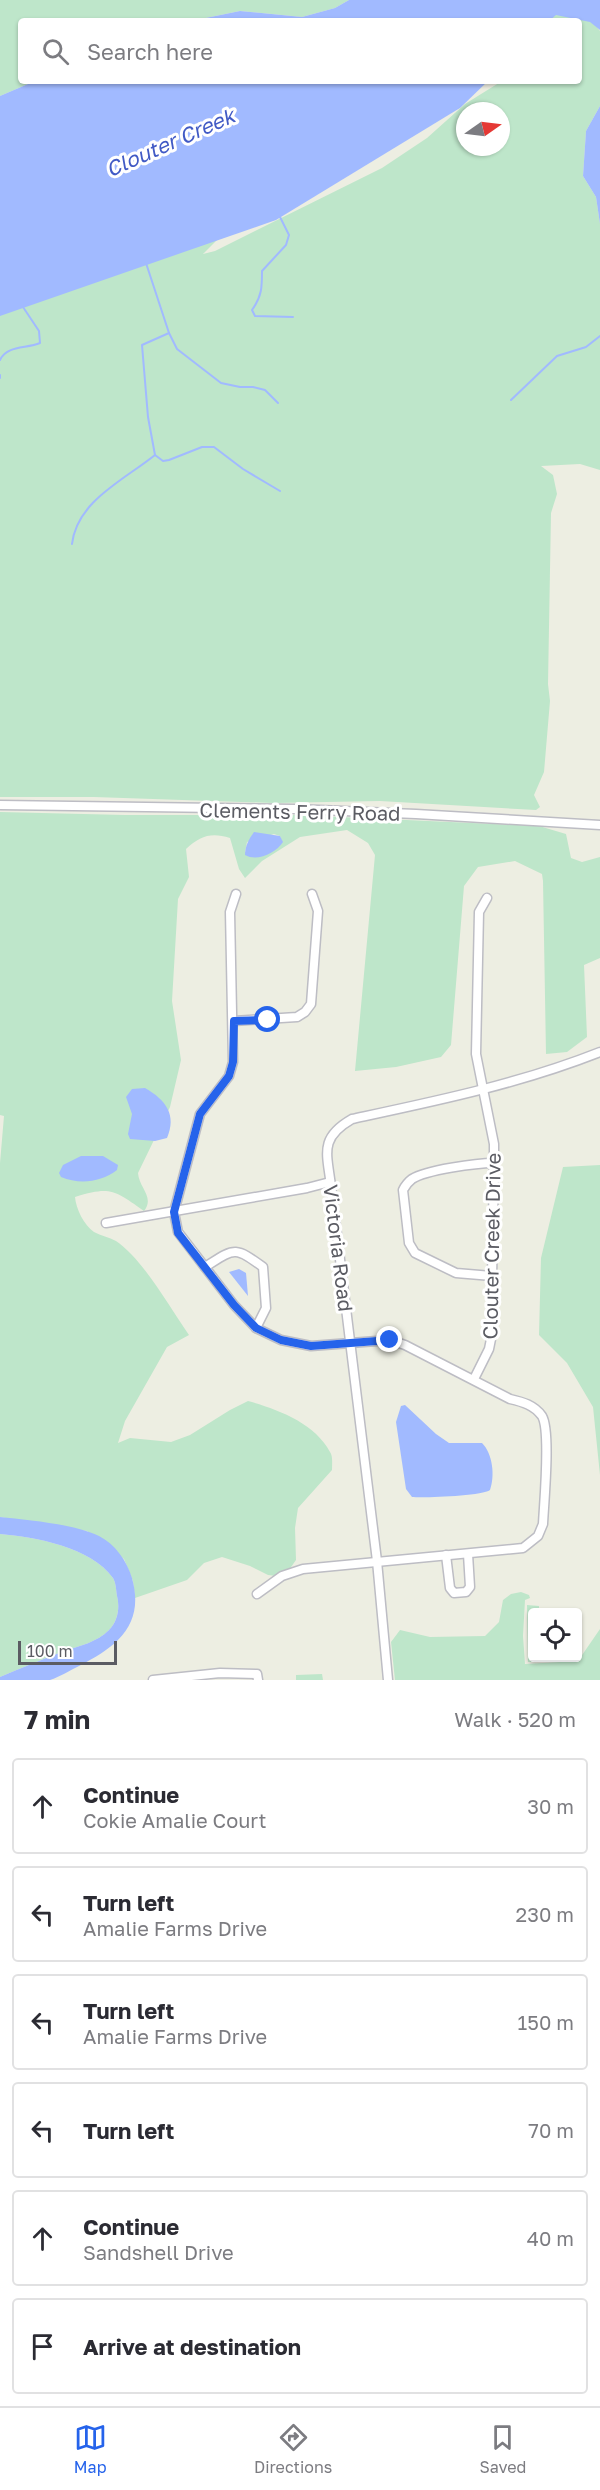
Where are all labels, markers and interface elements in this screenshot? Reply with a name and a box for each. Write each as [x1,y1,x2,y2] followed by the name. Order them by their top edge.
[18,18,582,84] search box
[39,35,72,68] icon: search
[87,38,213,65] text: Search here
[101,101,241,182] water label: Clouter Creek
[456,102,510,156] north arrow
[199,797,401,825] street label: Clements Ferry Road
[254,1006,280,1032] route start
[477,1153,505,1339] street label: Clouter Creek Drive
[319,1183,359,1313] street label: Victoria Road
[376,1326,402,1352] route end
[528,1608,582,1662] map controls
[528,1608,582,1662] button: locate
[18,1638,117,1666] scale bar
[27,1641,73,1661] text: 100 m
[24,1704,90,1735] text: 7 min
[454,1707,576,1731] text: Walk · 520 m
[83,1781,179,1808] text: Continue
[26,1790,59,1823] icon: ahead
[527,1794,574,1818] text: 30 m
[83,1808,267,1832] text: Cokie Amalie Court
[83,1889,174,1916] text: Turn left
[26,1898,59,1931] icon: left
[516,1902,574,1926] text: 230 m
[83,1916,267,1940] text: Amalie Farms Drive
[83,1997,174,2024] text: Turn left
[26,2006,59,2039] icon: left
[518,2010,574,2034] text: 150 m
[83,2024,267,2048] text: Amalie Farms Drive
[26,2114,59,2147] icon: left
[83,2117,174,2144] text: Turn left
[528,2118,574,2142] text: 70 m
[83,2213,179,2240] text: Continue
[26,2222,59,2255] icon: ahead
[527,2226,574,2250] text: 40 m
[83,2240,234,2264] text: Sandshell Drive
[26,2330,59,2363] icon: arrive
[83,2333,301,2360] text: Arrive at destination
[74,2421,107,2477] tab: Map
[254,2421,332,2477] tab: Directions
[480,2421,526,2477] tab: Saved

